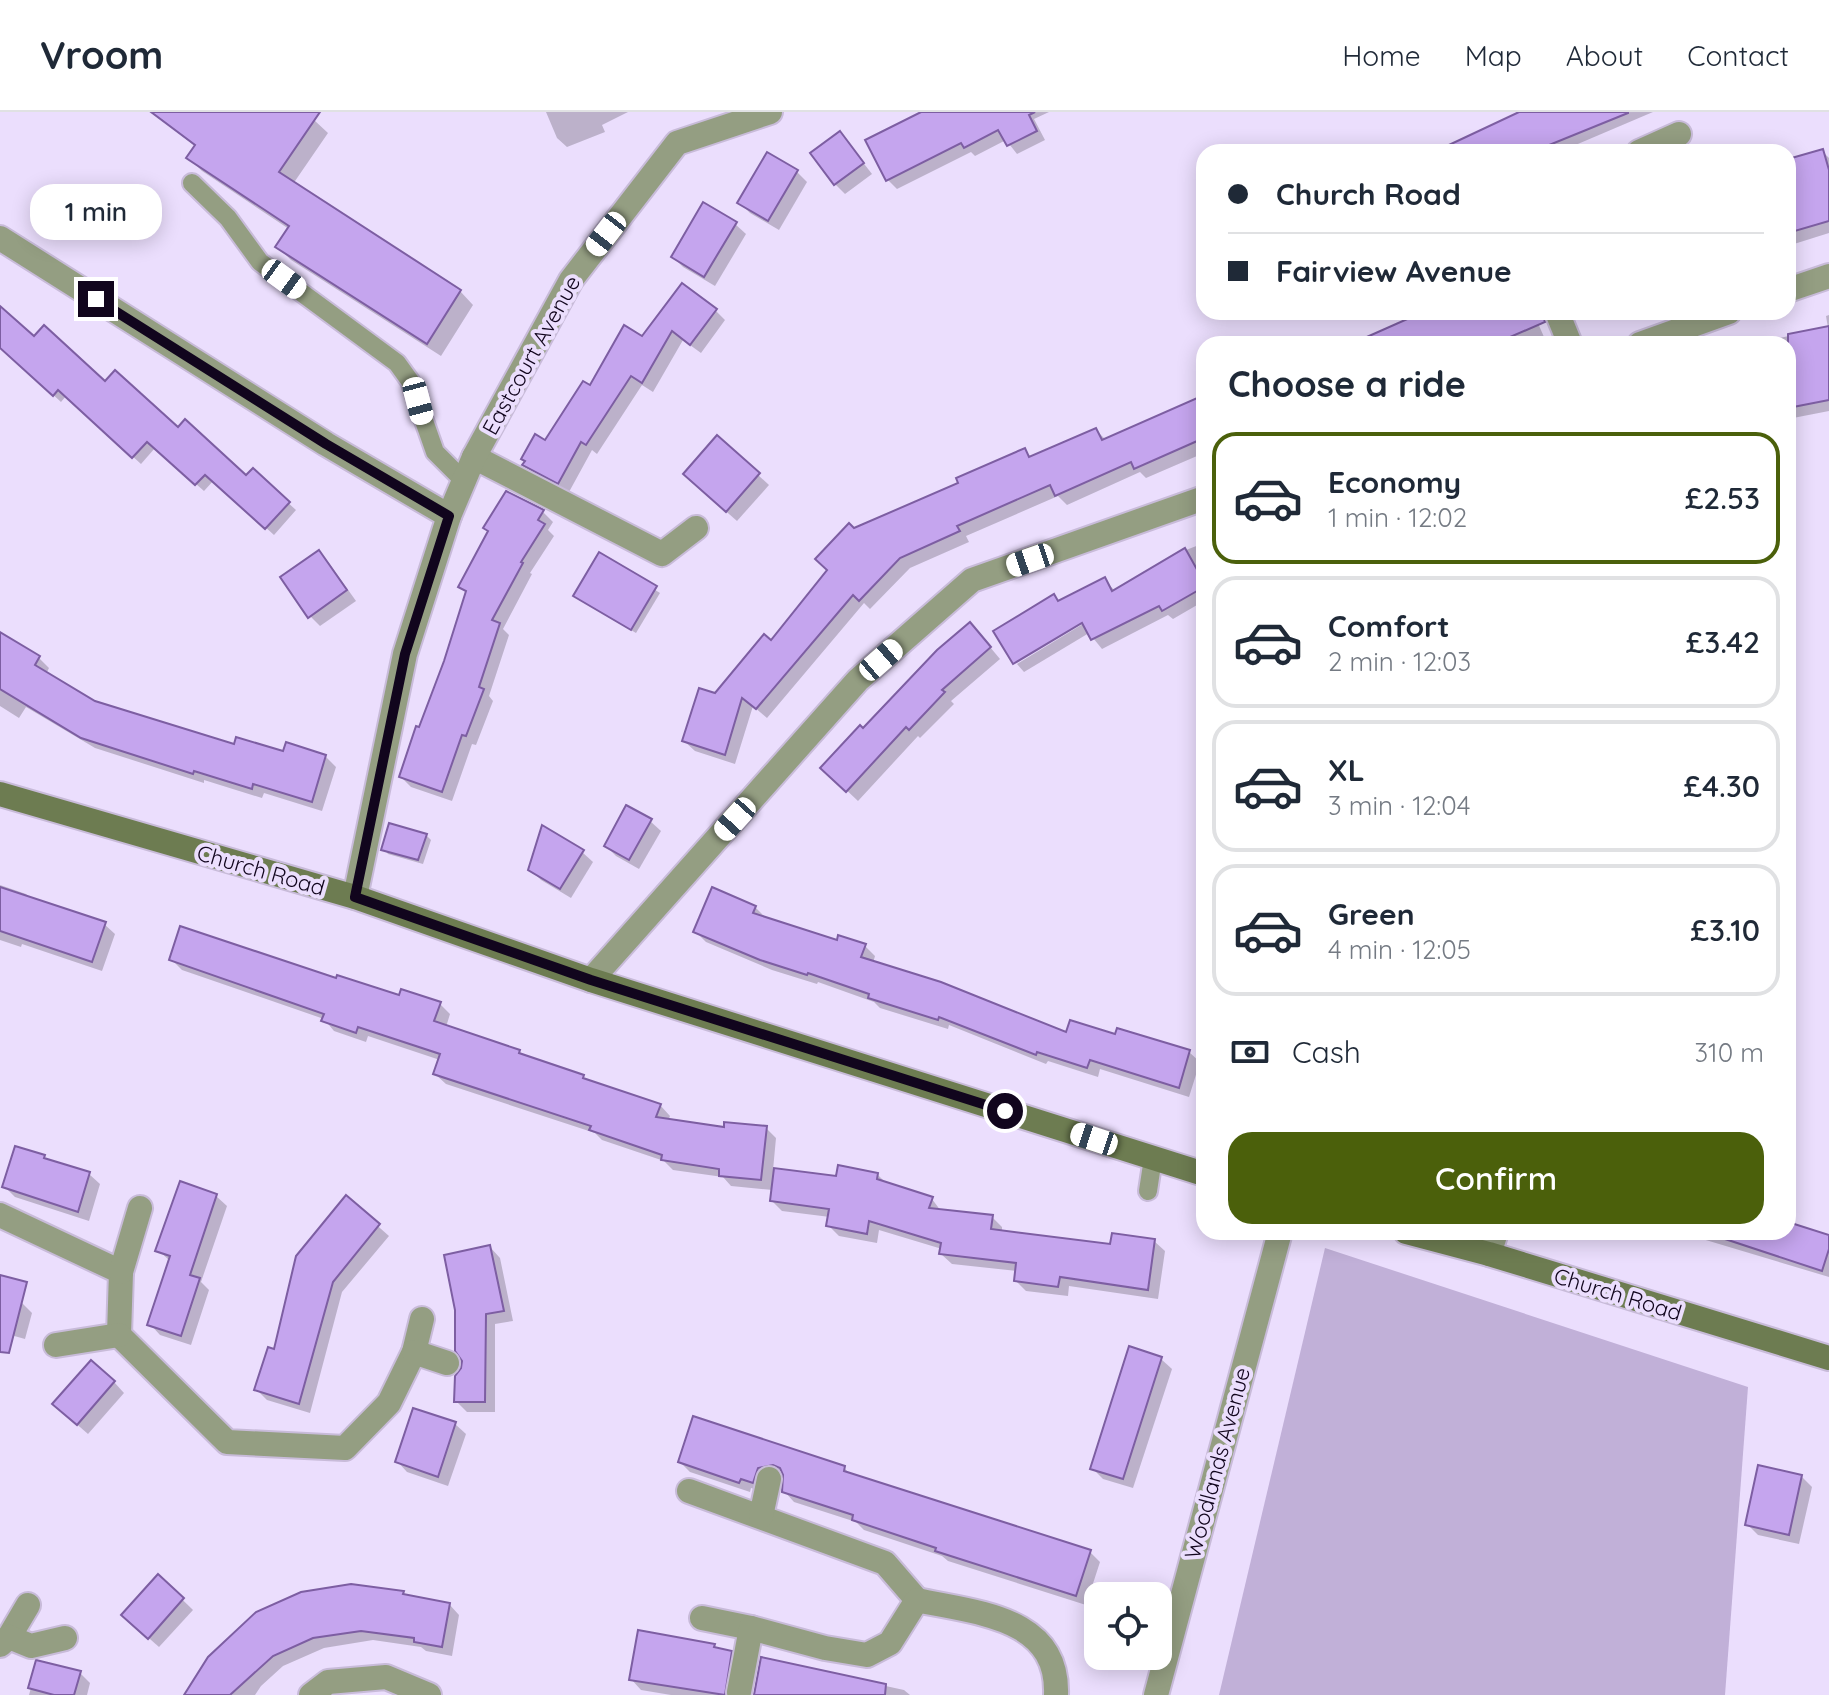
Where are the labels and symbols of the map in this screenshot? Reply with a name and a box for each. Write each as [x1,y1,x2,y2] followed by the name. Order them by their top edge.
[30,183,162,239] callout: 1 min
[582,208,630,260] car
[258,255,310,303] car
[476,270,586,440] street label: Eastcourt Avenue
[78,281,114,317] route end
[400,375,436,427] car
[1003,541,1057,579] car
[855,635,907,685] car
[710,793,760,845] car
[194,838,328,902] street label: Church Road
[987,1093,1023,1129] route start
[1067,1120,1121,1158] car
[1551,1261,1685,1327] street label: Church Road
[1178,1364,1256,1562] street label: Woodlands Avenue

